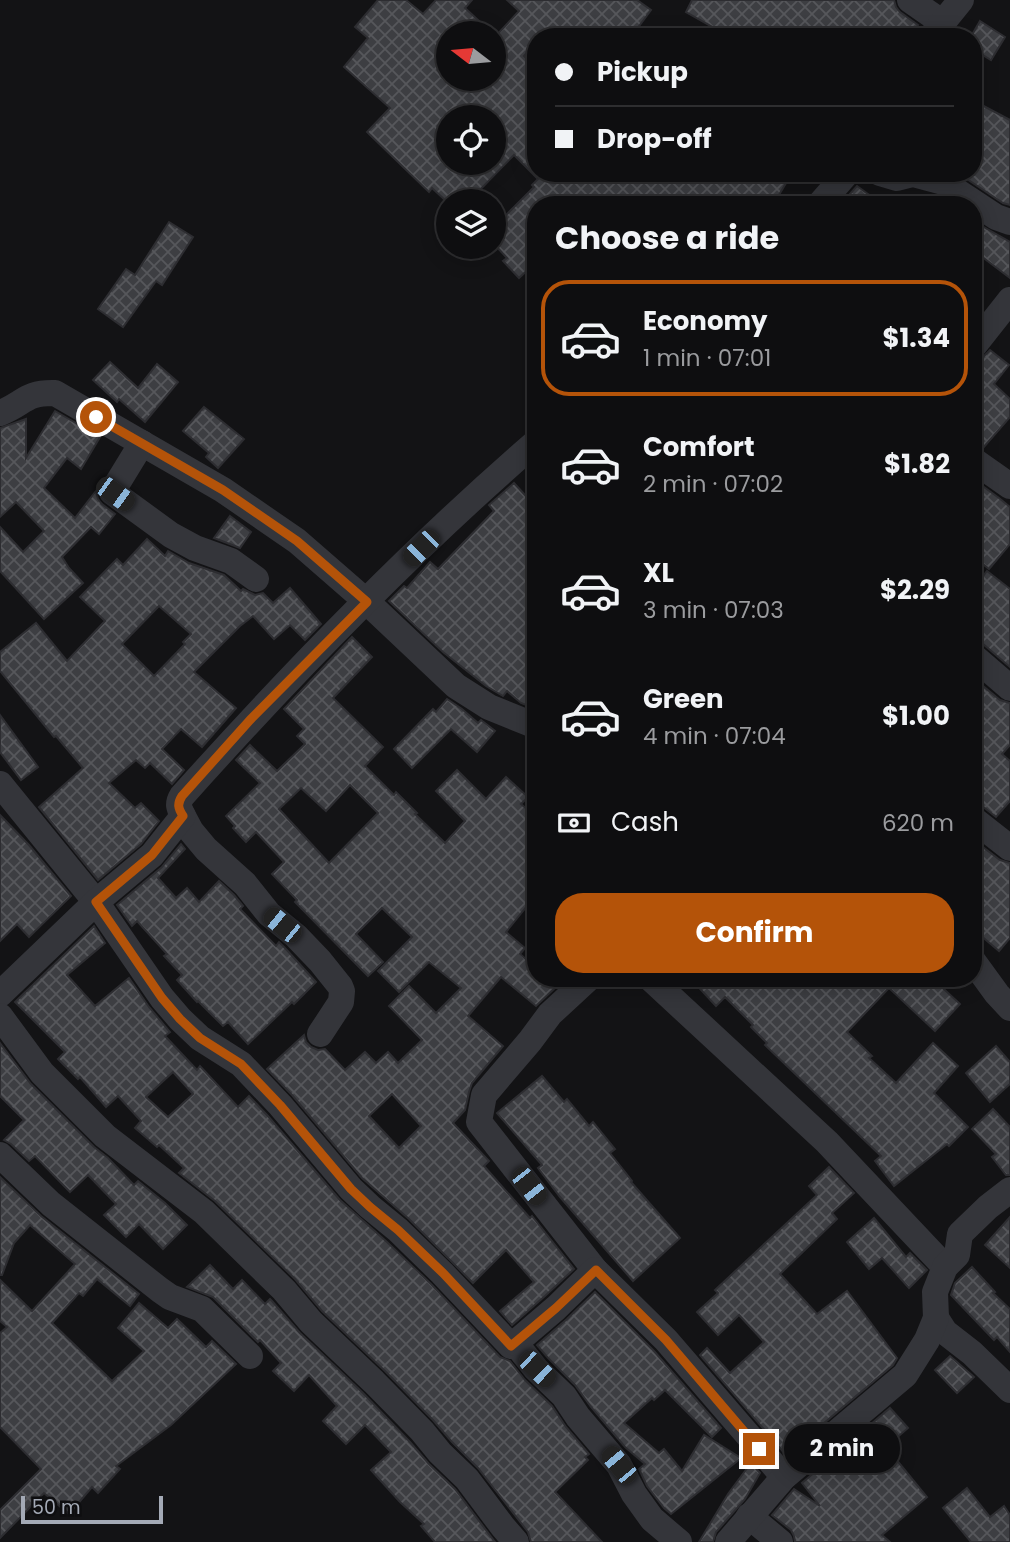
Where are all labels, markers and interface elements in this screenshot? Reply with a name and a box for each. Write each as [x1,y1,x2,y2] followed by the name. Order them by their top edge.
[436,21,506,91] north arrow
[436,21,506,259] map controls
[597,54,688,90] text: Pickup
[436,105,506,175] button: locate
[597,121,712,157] text: Drop-off
[436,189,506,259] button: layers
[555,215,779,260] text: Choose a ride
[643,303,767,339] text: Economy
[559,307,622,370] icon: car
[882,320,950,356] text: $1.34
[643,342,771,374] text: 1 min · 07:01
[80,401,112,433] route start
[643,429,755,465] text: Comfort
[559,433,622,496] icon: car
[884,446,950,482] text: $1.82
[643,468,783,500] text: 2 min · 07:02
[92,473,139,515] car
[399,526,444,570] car
[643,555,674,591] text: XL
[559,559,622,622] icon: car
[880,572,950,608] text: $2.29
[643,594,784,626] text: 3 min · 07:03
[643,681,724,717] text: Green
[559,685,622,748] icon: car
[882,698,950,734] text: $1.00
[643,720,786,752] text: 4 min · 07:04
[555,804,593,842] icon: cash
[611,804,679,840] text: Cash
[882,807,954,839] text: 620 m
[555,893,954,973] button: Confirm
[260,904,305,946] car
[508,1163,551,1209] car
[515,1347,560,1391] car
[784,1424,899,1474] callout: 2 min
[810,1432,874,1464] text: 2 min
[743,1433,775,1465] route end
[598,1442,641,1488] car
[21,1493,163,1525] scale bar
[32,1494,81,1521] text: 50 m

